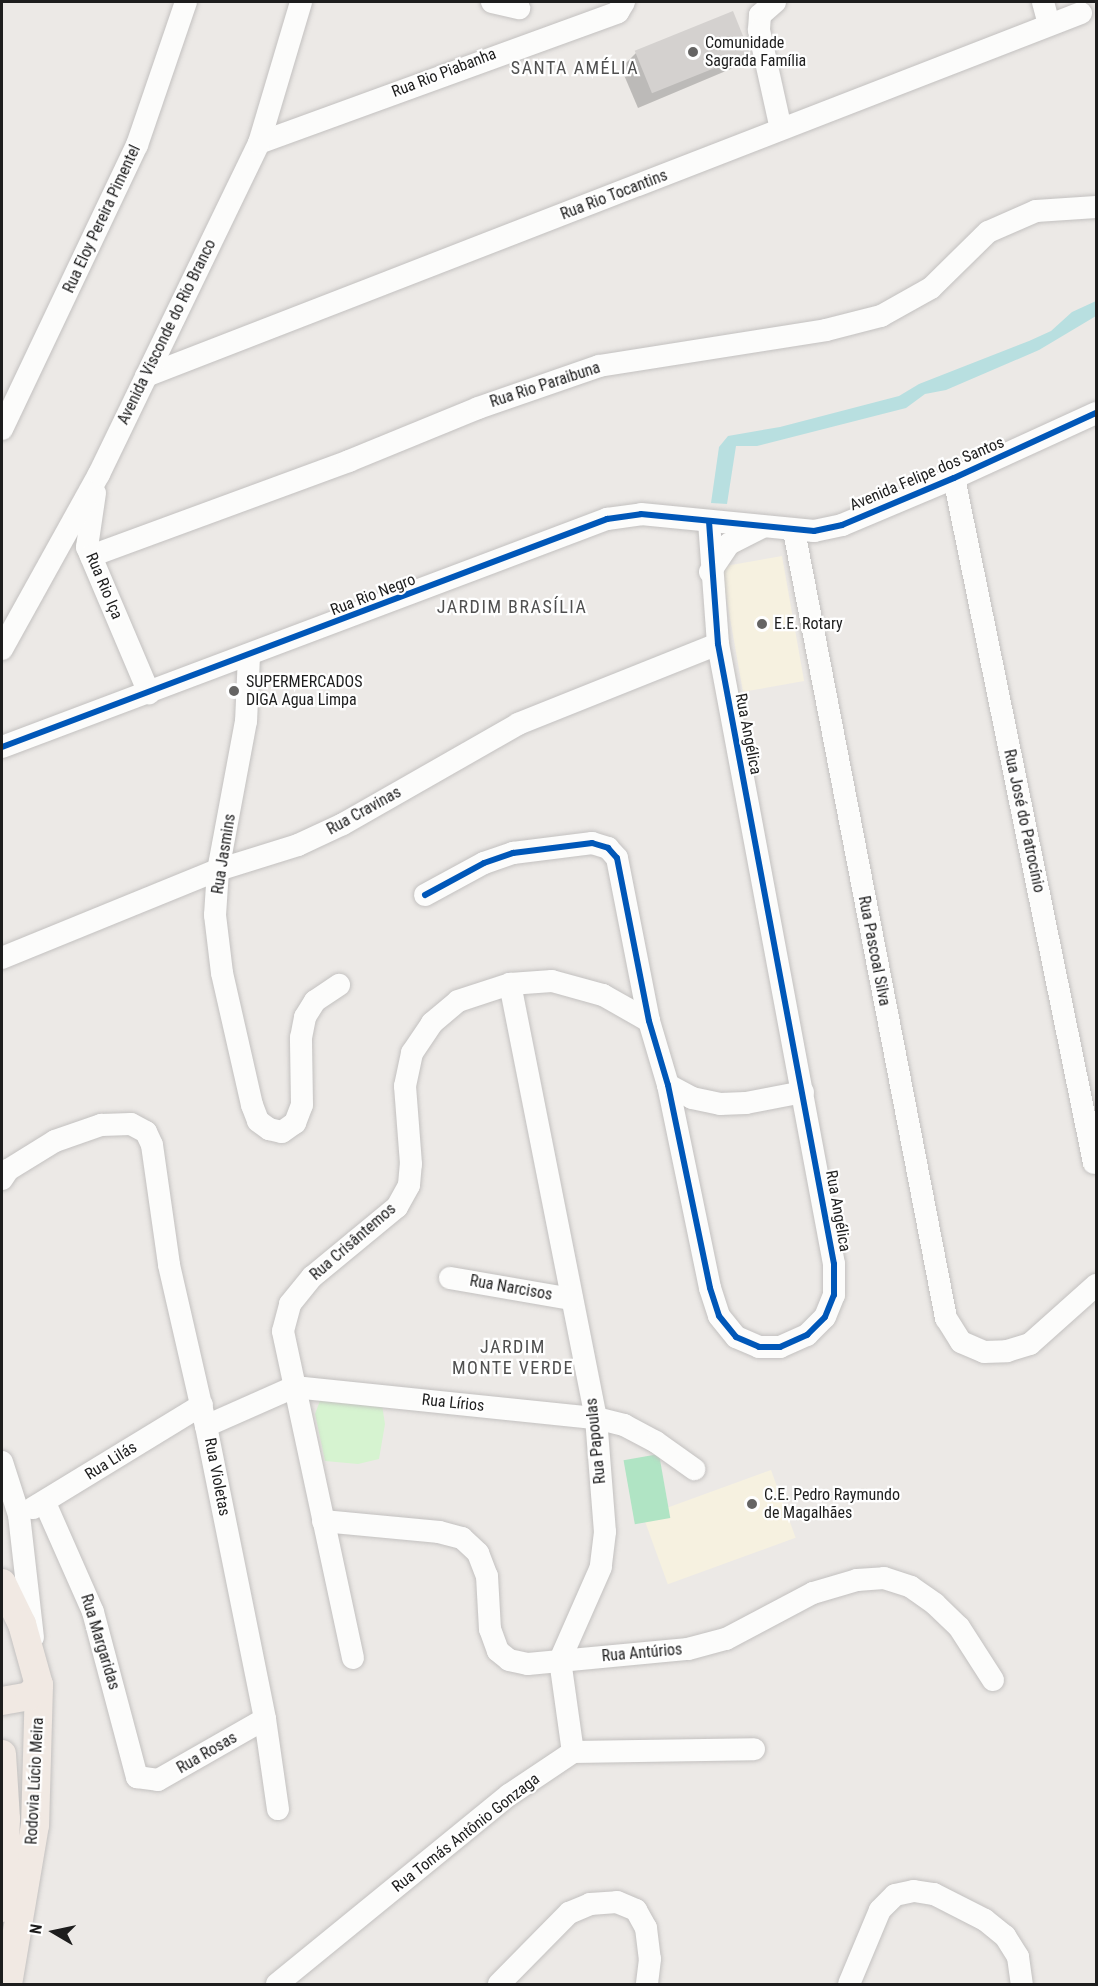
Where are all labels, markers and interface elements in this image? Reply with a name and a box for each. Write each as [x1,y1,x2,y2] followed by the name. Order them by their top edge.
[705,33,806,71] place label: Comunidade Sagrada Família
[389,44,499,102] street label: Rua Rio Piabanha
[686,45,700,59] marker: Comunidade Sagrada Família
[511,57,639,79] district label: SANTA AMÉLIA
[59,142,145,296] street label: Rua Eloy Pereira Pimentel
[558,166,670,224] street label: Rua Rio Tocantins
[114,236,220,428] street label: Avenida Visconde do Rio Branco
[487,358,603,412] street label: Rua Rio Paraibuna
[847,433,1007,515] street label: Avenida Felipe dos Santos
[81,550,127,622] street label: Rua Rio Iça
[328,570,418,620] street label: Rua Rio Negro
[437,596,587,618] district label: JARDIM BRASÍLIA
[774,614,843,634] place label: E.E. Rotary
[755,617,769,631] marker: E.E. Rotary
[246,672,362,710] place label: SUPERMERCADOS DIGA Agua Limpa
[227,684,241,698] marker: SUPERMERCADOS DIGA Agua Limpa
[731,692,765,776] street label: Rua Angélica
[999,748,1049,894] street label: Rua José do Patrocínio
[324,783,404,839] street label: Rua Cravinas
[208,812,240,896] street label: Rua Jasmins
[854,894,894,1008] street label: Rua Pascoal Silva
[821,1169,855,1253] street label: Rua Angélica
[306,1199,400,1285] street label: Rua Crisântemos
[468,1271,554,1305] street label: Rua Narcisos
[452,1337,574,1380] district label: JARDIM MONTE VERDE
[421,1390,485,1416] street label: Rua Lírios
[582,1397,610,1485] street label: Rua Papoulas
[200,1436,234,1518] street label: Rua Violetas
[82,1438,140,1484] street label: Rua Lilás
[764,1485,900,1523] place label: C.E. Pedro Raymundo de Magalhães
[745,1497,759,1511] marker: C.E. Pedro Raymundo de Magalhães
[76,1592,124,1692] street label: Rua Margaridas
[601,1640,683,1666] street label: Rua Antúrios
[22,1717,48,1845] street label: Rodovia Lúcio Meira
[173,1728,241,1778] street label: Rua Rosas
[388,1769,544,1897] street label: Rua Tomás Antônio Gonzaga
[24,1902,84,1962] north arrow
[26,1923,46,1935] text: N

